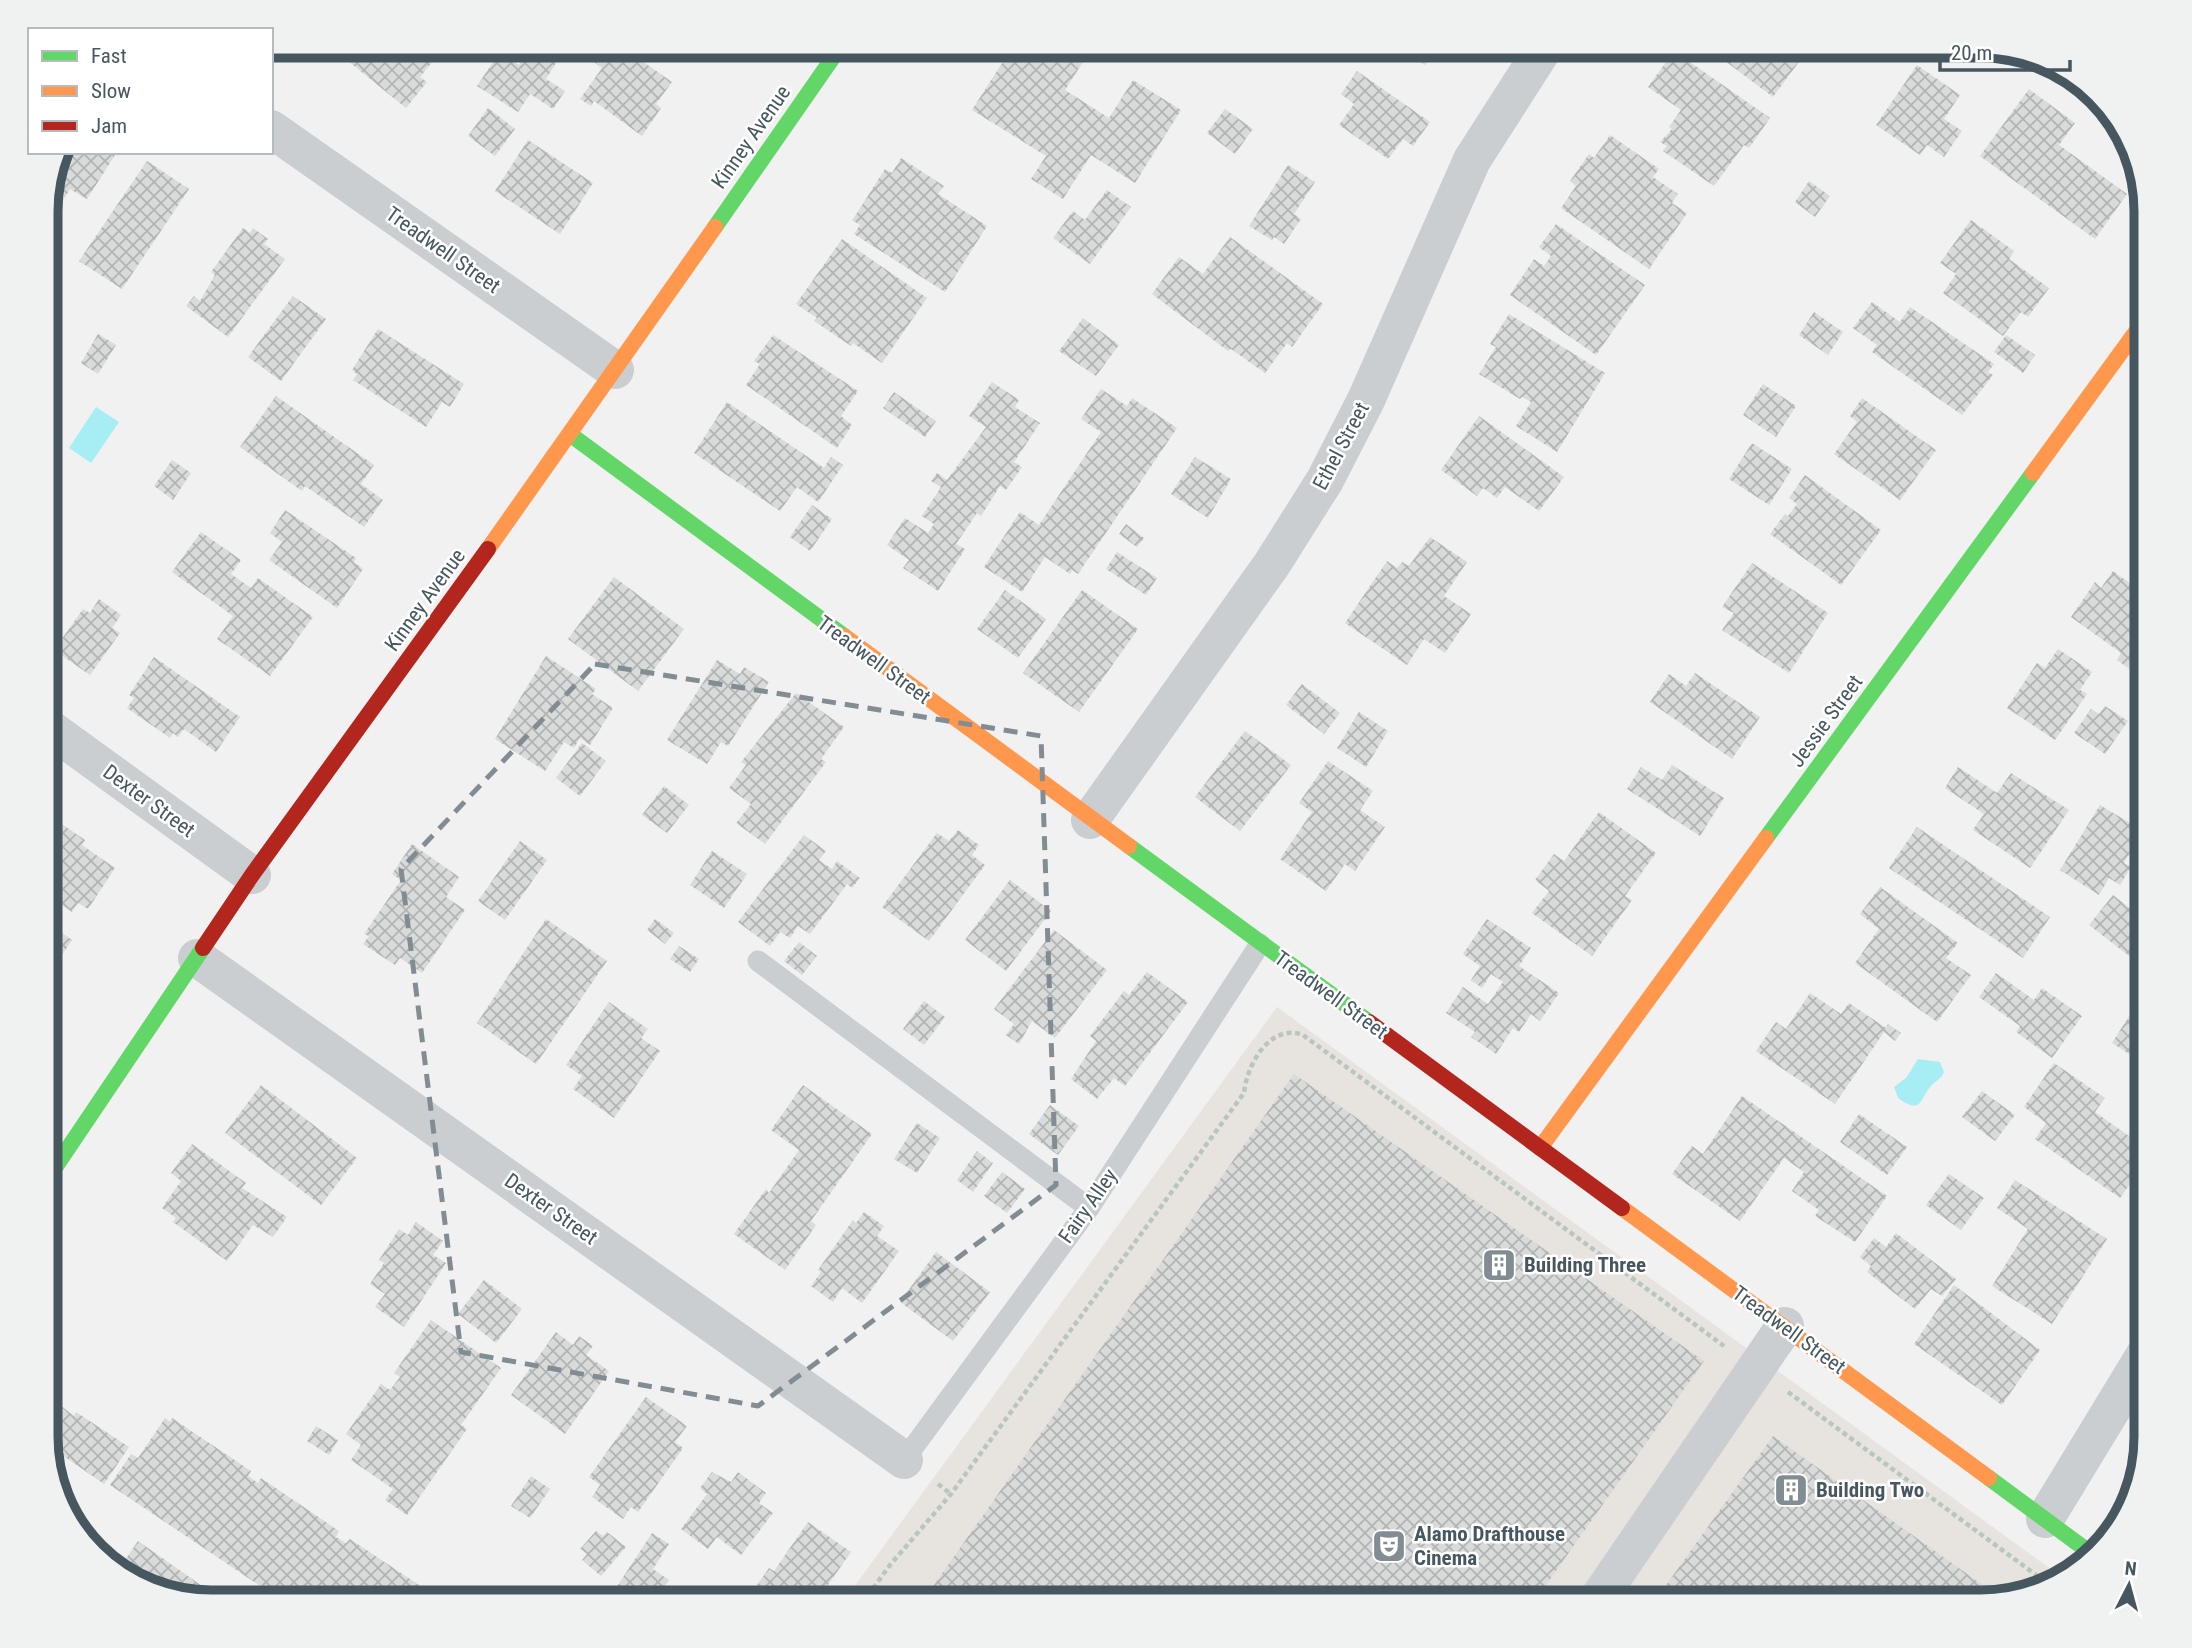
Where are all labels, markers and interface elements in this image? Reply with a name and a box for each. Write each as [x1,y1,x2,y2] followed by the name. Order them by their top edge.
[28,28,273,154] legend
[1940,28,2070,72] scale bar
[1951,41,1992,65] text: 20 m
[91,44,127,68] text: Fast
[91,79,131,103] text: Slow
[707,81,795,193] street label: Kinney Avenue
[91,114,127,138] text: Jam
[381,202,505,298] street label: Treadwell Street
[1308,398,1374,494] street label: Ethel Street
[380,544,470,656] street label: Kinney Avenue
[813,611,935,709] street label: Treadwell Street
[1785,670,1867,772] street label: Jessie Street
[98,760,200,842] street label: Dexter Street
[1270,946,1392,1044] street label: Treadwell Street
[1054,1164,1122,1248] street label: Fairy Alley
[500,1168,602,1250] street label: Dexter Street
[1480,1246,1518,1284] building icon: Building Three
[1524,1253,1646,1277] place label: Building Three
[1728,1281,1850,1379] street label: Treadwell Street
[1772,1471,1810,1509] building icon: Building Two
[1816,1478,1924,1502] place label: Building Two
[1414,1522,1565,1570] place label: Alamo Drafthouse Cinema
[1370,1527,1408,1565] theatre icon: Alamo Drafthouse Cinema
[2094,1550,2164,1620] north arrow
[2124,1557,2138,1581] text: N

